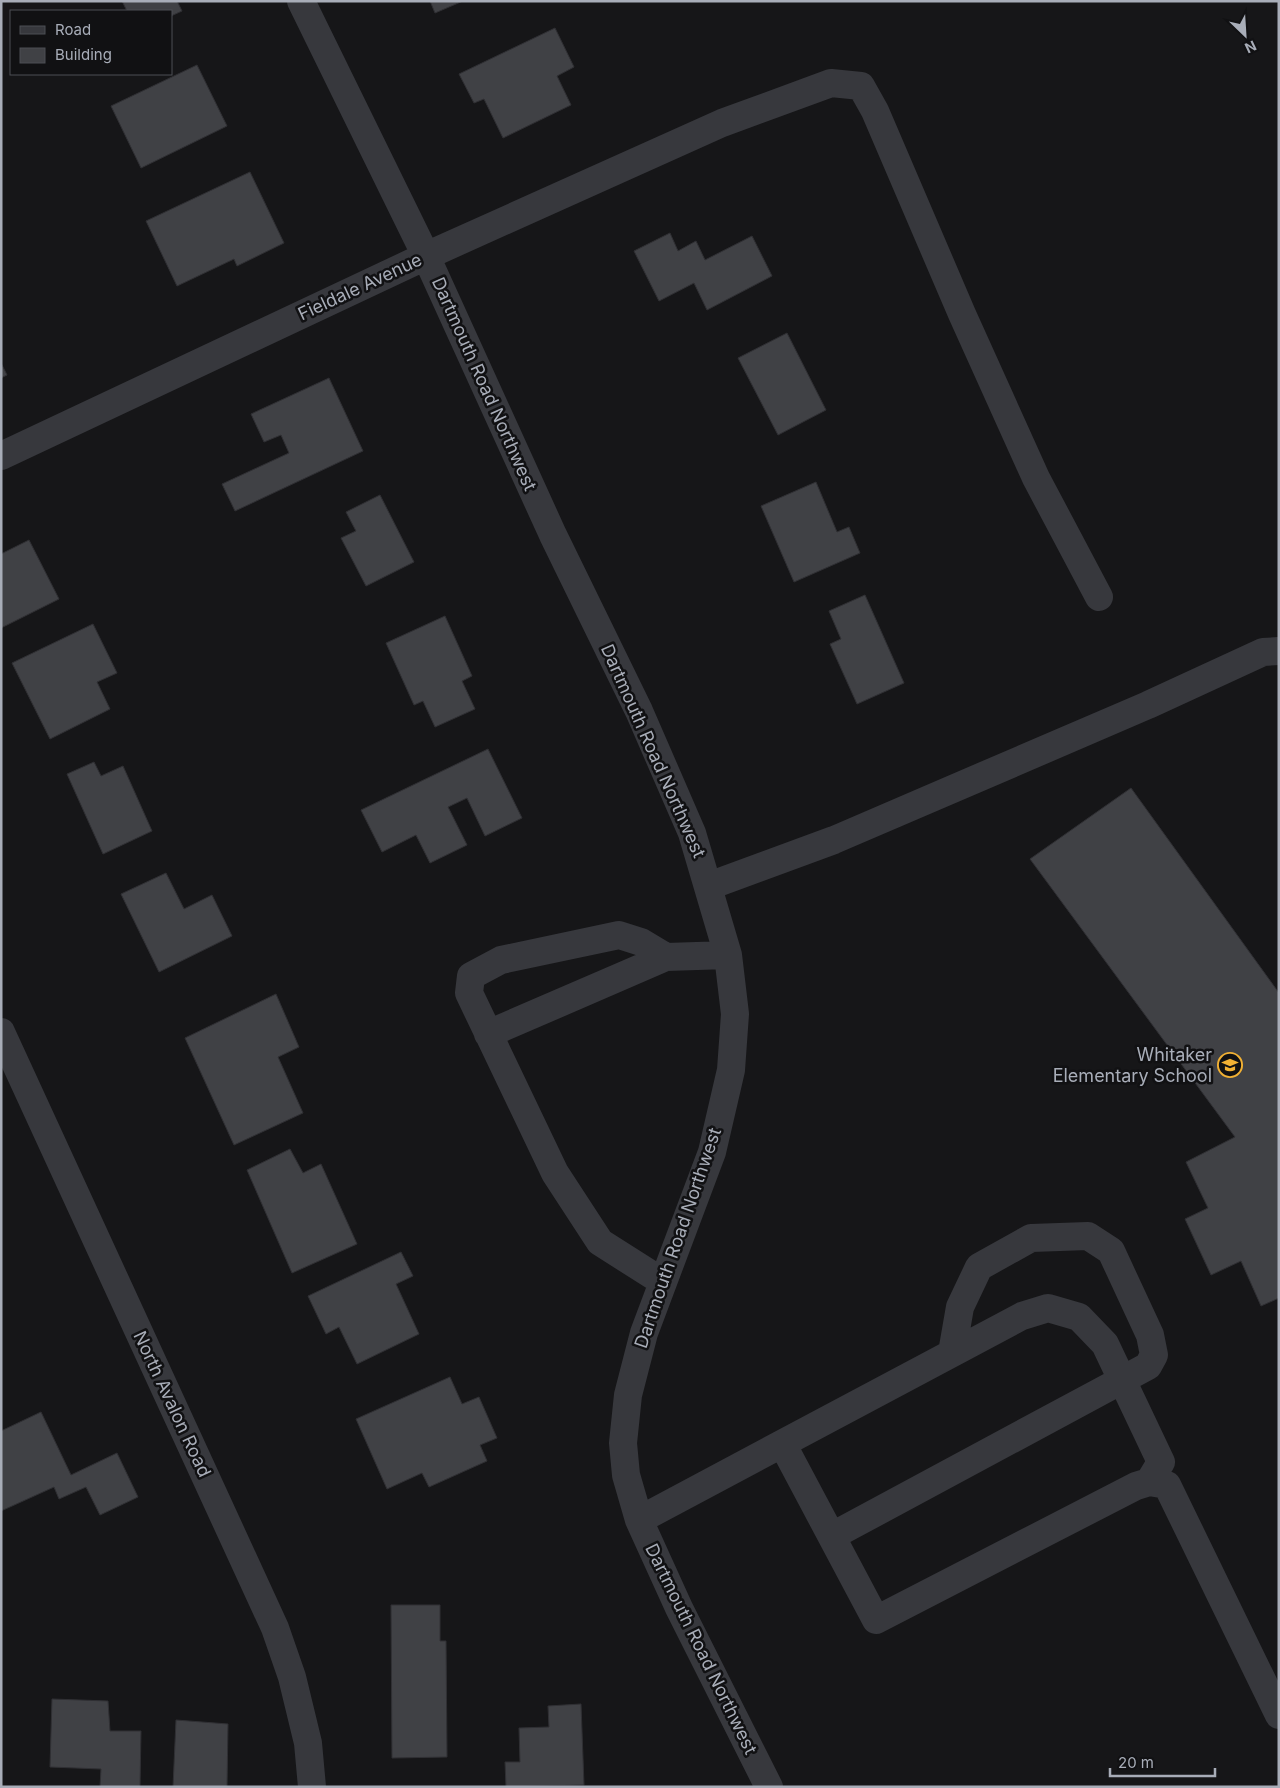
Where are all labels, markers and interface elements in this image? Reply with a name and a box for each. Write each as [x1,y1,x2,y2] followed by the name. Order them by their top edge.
[10,10,172,75] legend
[1220,10,1270,60] north arrow
[55,20,91,39] text: Road
[1242,37,1259,57] text: N
[55,45,112,64] text: Building
[295,249,425,324] street label: Fieldale Avenue
[428,274,541,494] street label: Dartmouth Road Northwest
[597,641,710,861] street label: Dartmouth Road Northwest
[1053,1044,1212,1086] place label: Whitaker Elementary School
[1217,1052,1243,1078] school or university icon: Whitaker Elementary School
[630,1125,725,1351] street label: Dartmouth Road Northwest
[129,1327,215,1480] street label: North Avalon Road
[641,1540,762,1758] street label: Dartmouth Road Northwest
[1110,1746,1215,1778] scale bar
[1118,1753,1154,1772] text: 20 m

